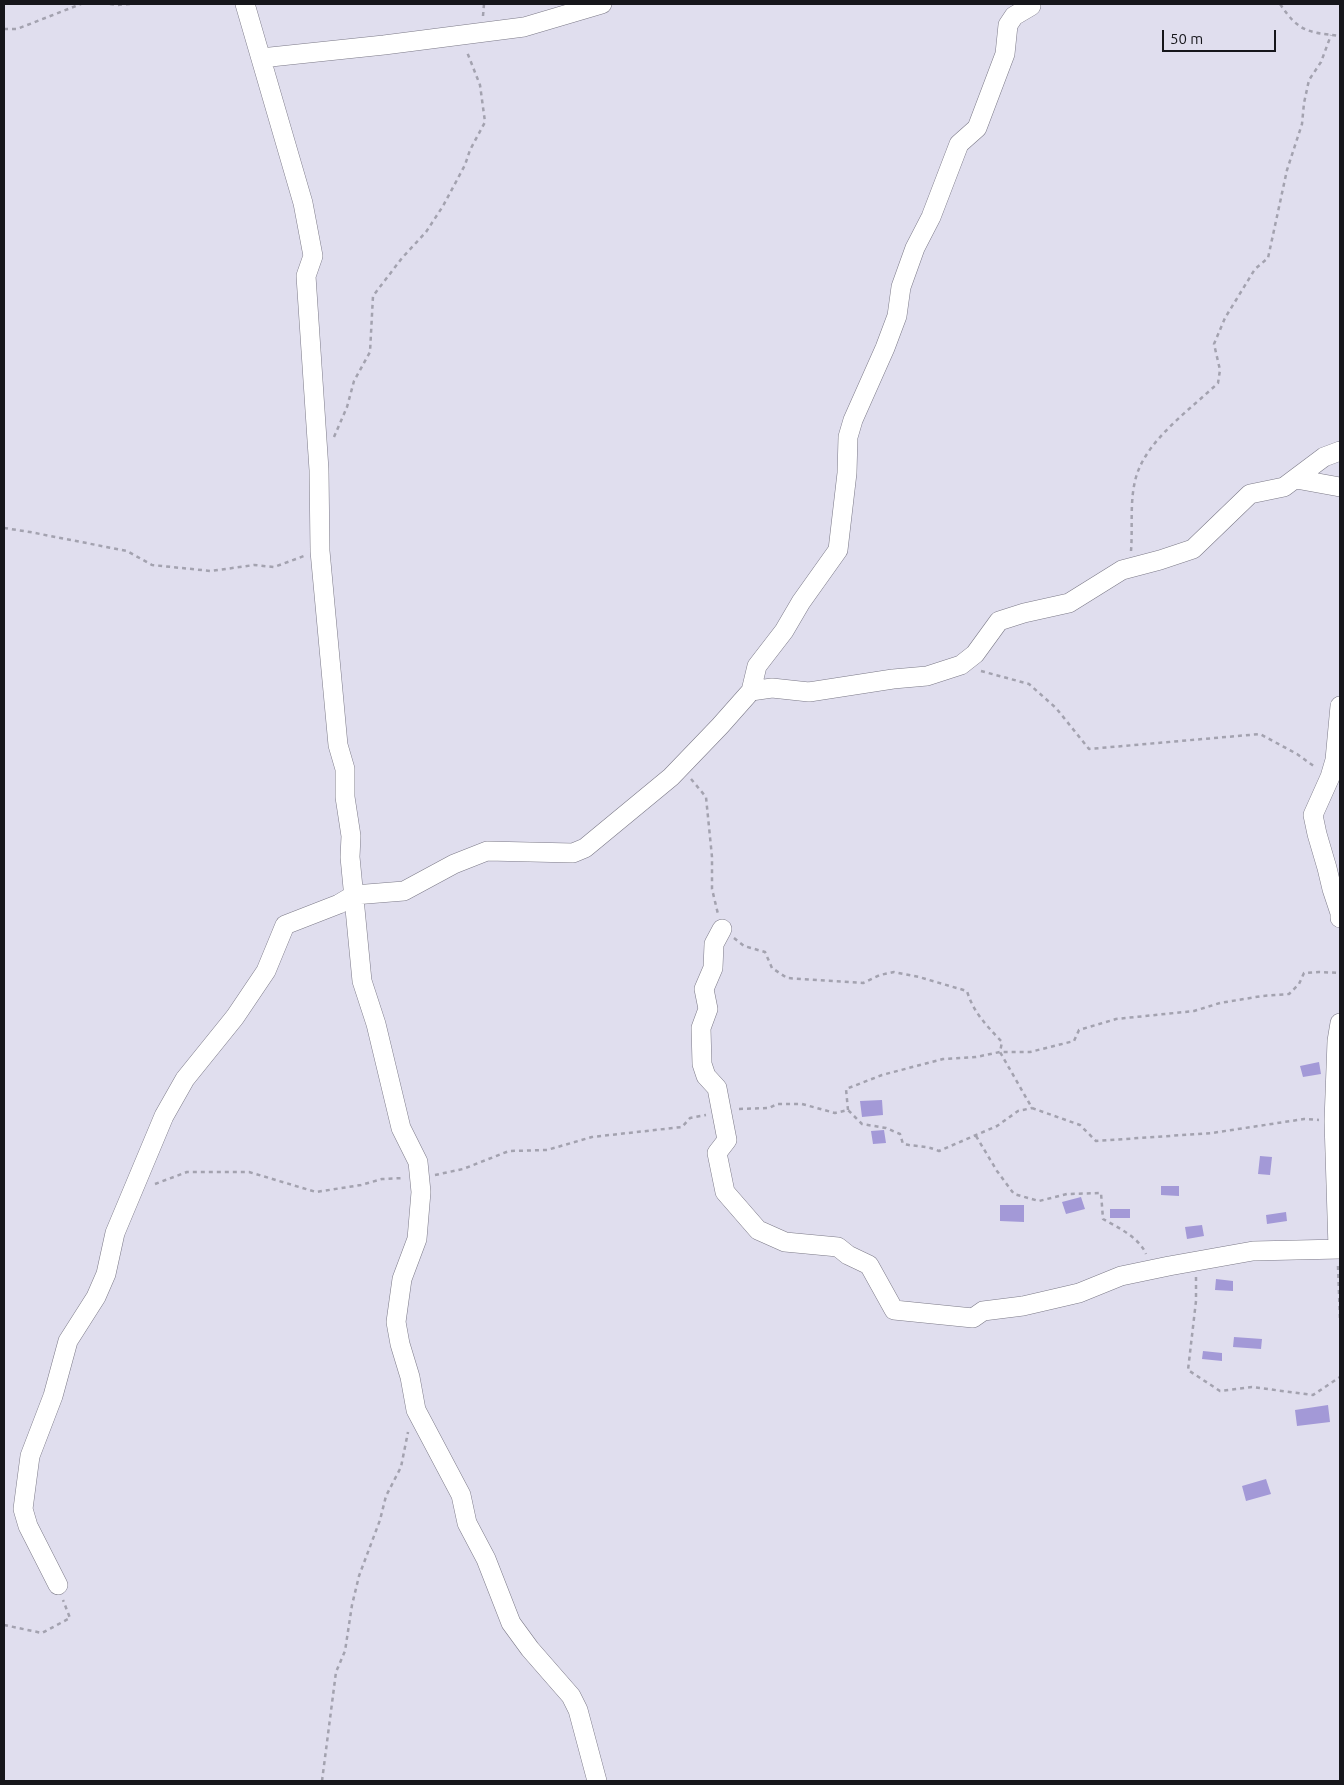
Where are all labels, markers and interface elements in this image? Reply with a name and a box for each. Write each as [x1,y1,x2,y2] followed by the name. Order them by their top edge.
[1164,20,1278,52] scale bar
[1170,30,1203,47] text: 50 m

